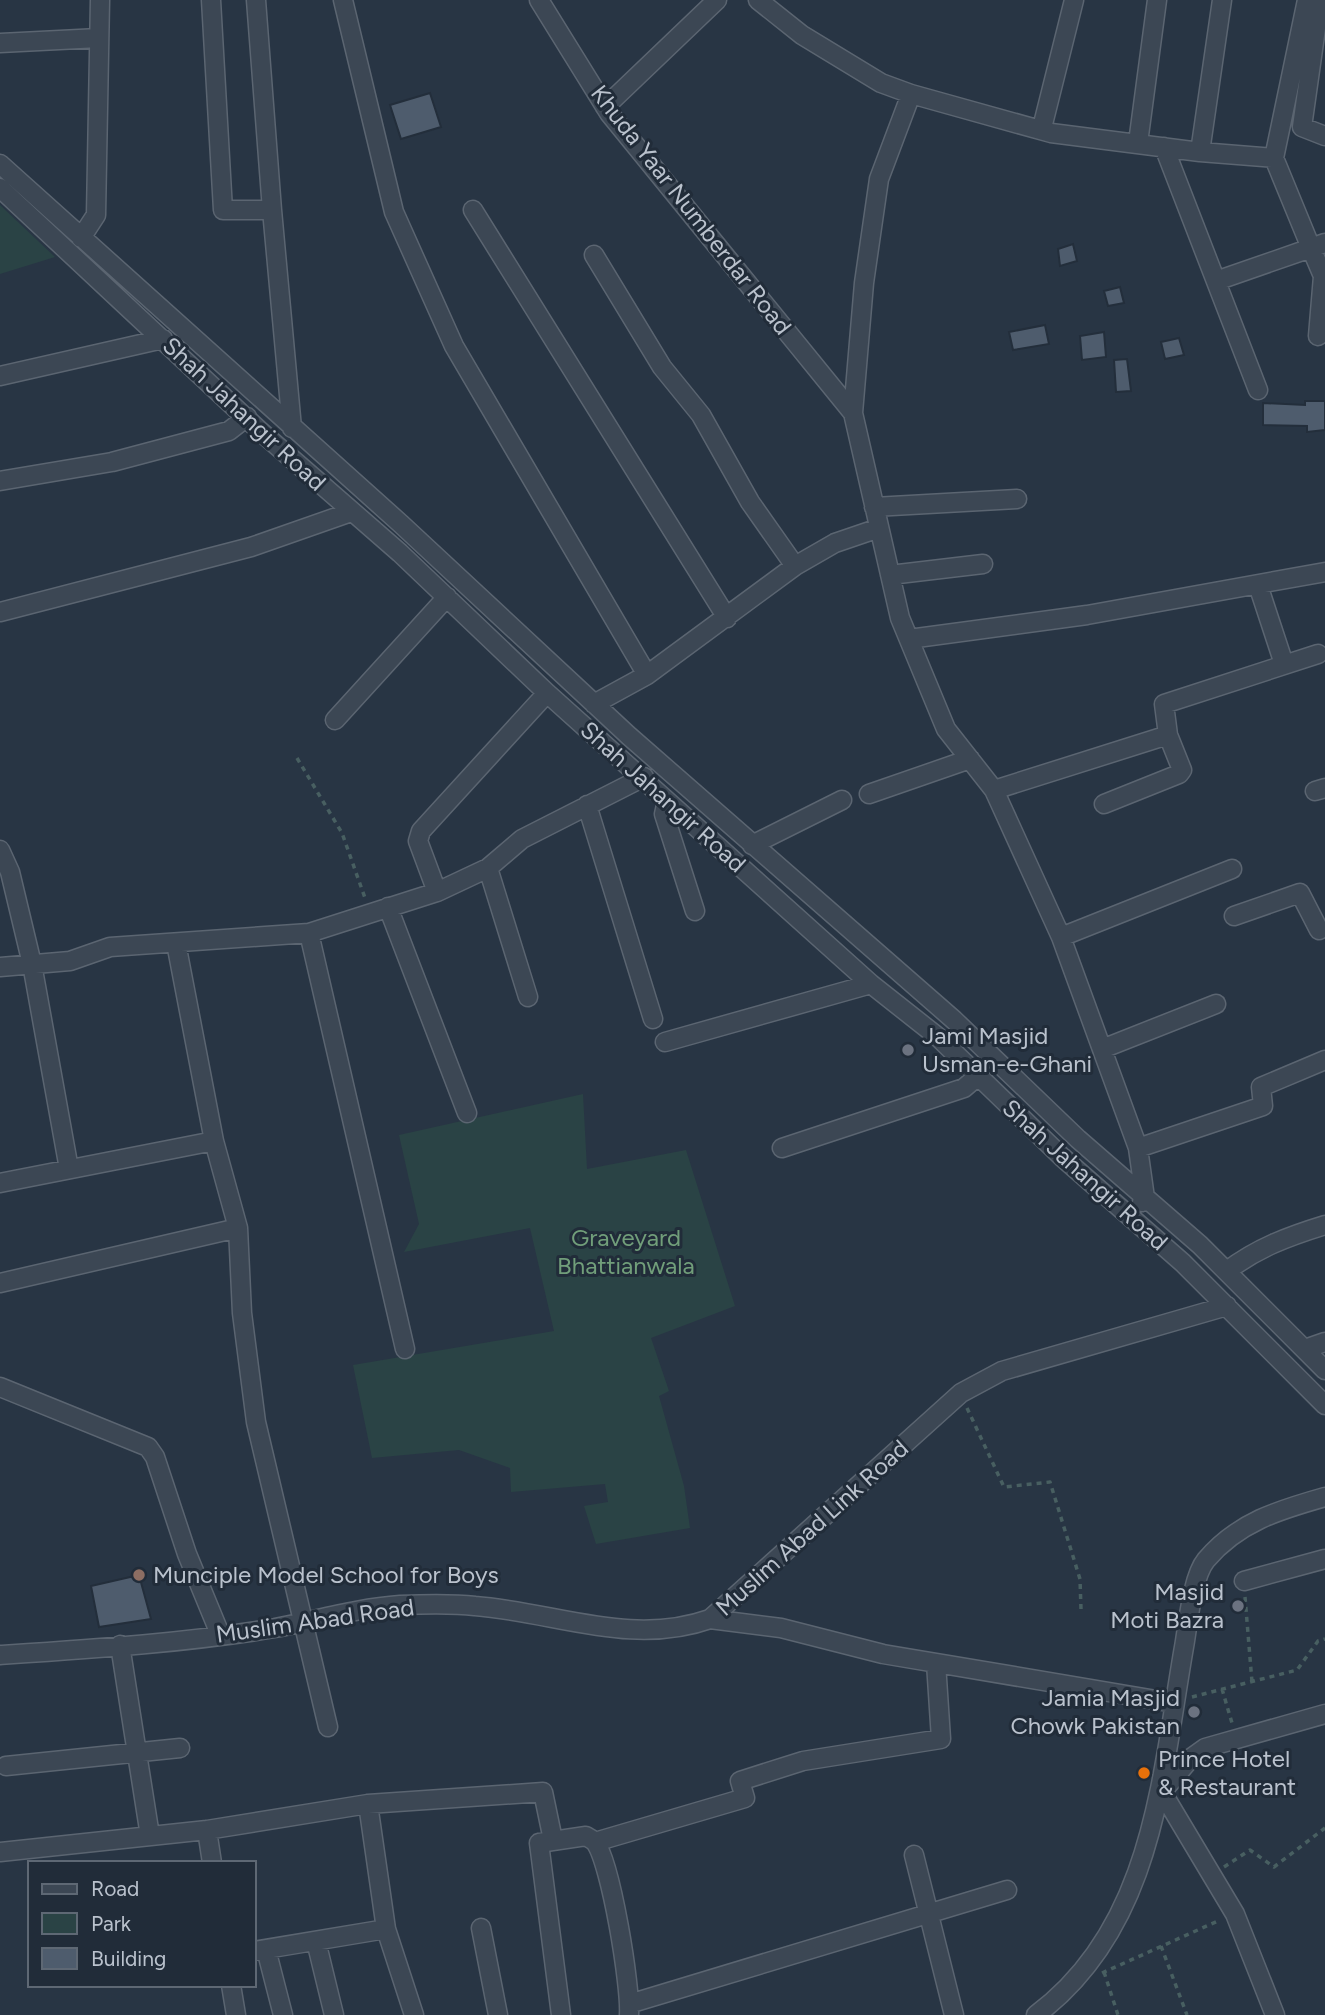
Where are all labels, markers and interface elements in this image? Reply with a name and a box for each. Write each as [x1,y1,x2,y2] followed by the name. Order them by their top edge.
[585,79,798,340] street label: Khuda Yaar Numberdar Road
[157,331,332,497] street label: Shah Jahangir Road
[575,715,752,878] street label: Shah Jahangir Road
[922,1021,1092,1078] place label: Jami Masjid Usman-e-Ghani
[900,1042,916,1058] marker: Jami Masjid Usman-e-Ghani
[997,1093,1174,1256] street label: Shah Jahangir Road
[557,1223,695,1280] park label: Graveyard Bhattianwala
[709,1434,914,1622] street label: Muslim Abad Link Road
[153,1560,499,1589] place label: Munciple Model School for Boys
[131,1567,147,1583] marker: Munciple Model School for Boys
[1110,1577,1224,1634] place label: Masjid Moti Bazra
[214,1592,416,1649] street label: Muslim Abad Road
[1230,1598,1246,1614] marker: Masjid Moti Bazra
[1010,1683,1180,1740] place label: Jamia Masjid Chowk Pakistan
[1186,1704,1202,1720] marker: Jamia Masjid Chowk Pakistan
[1158,1744,1296,1801] place label: Prince Hotel & Restaurant
[1136,1765,1152,1781] marker: Prince Hotel & Restaurant
[28,1861,256,1987] legend
[91,1876,139,1901] text: Road
[91,1911,132,1936] text: Park
[91,1946,166,1971] text: Building

